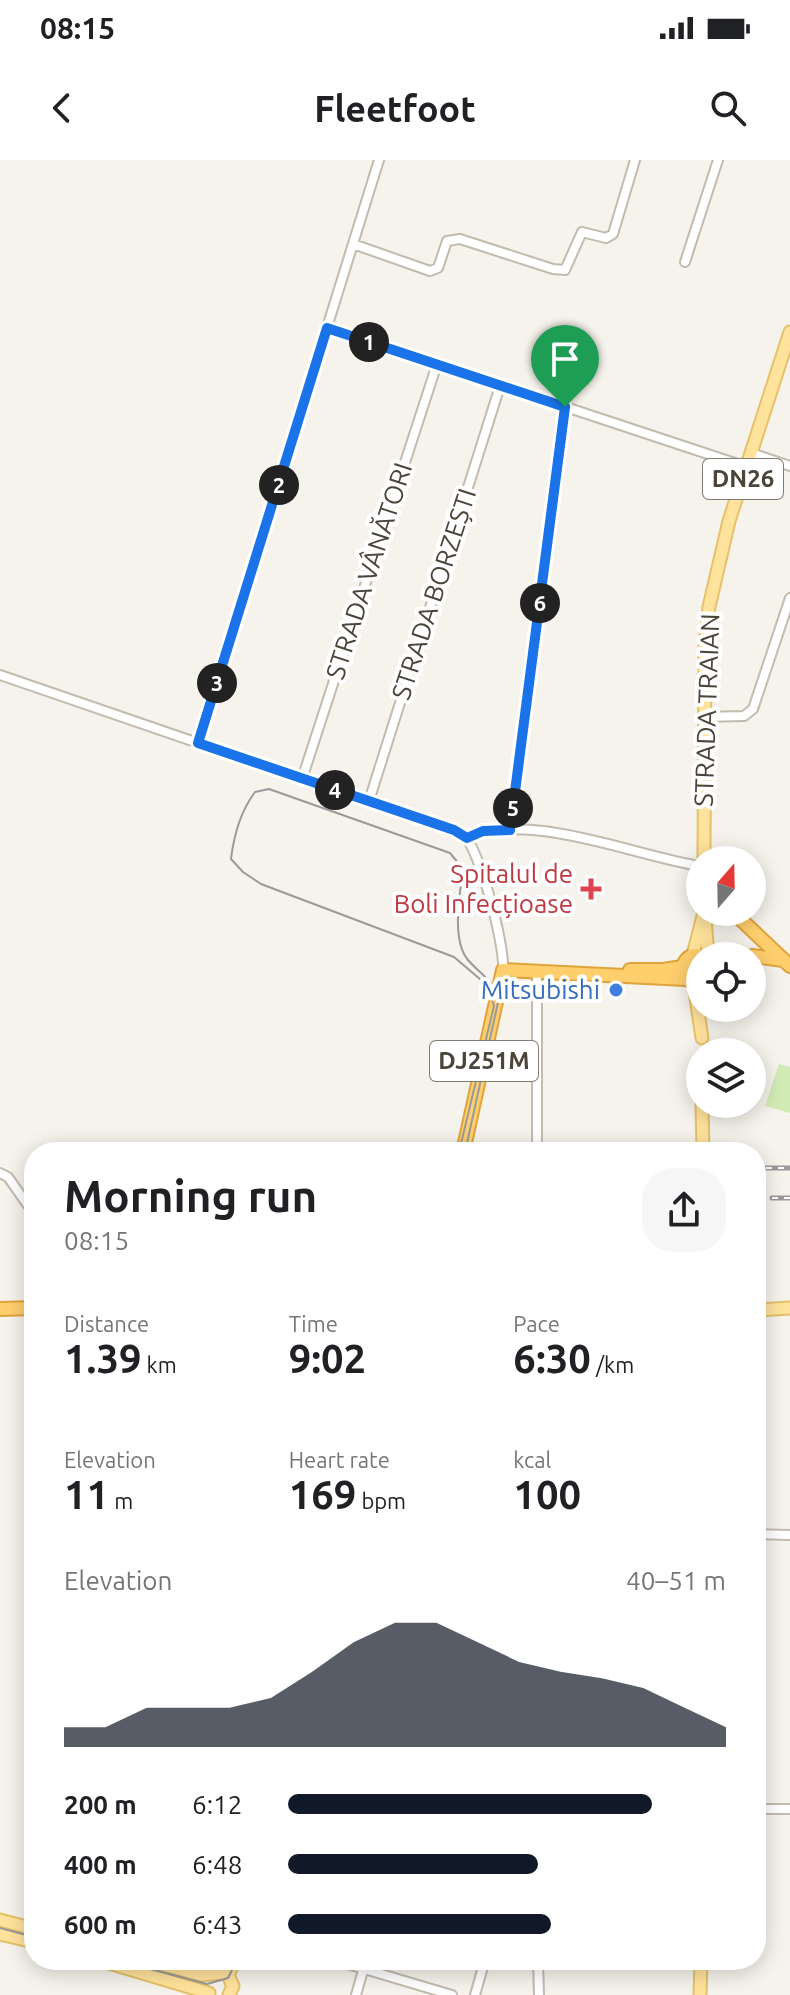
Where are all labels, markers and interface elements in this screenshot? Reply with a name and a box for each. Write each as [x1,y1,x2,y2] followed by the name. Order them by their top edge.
[40,11,115,45] text: 08:15
[40,86,84,130] icon: back
[706,86,750,130] icon: search
[314,88,476,129] text: Fleetfoot
[349,322,389,362] pin: 1
[531,325,599,407] pin
[363,329,375,354] text: 1
[543,337,587,381] icon: arrive
[320,459,417,683] street label: STRADA VÂNĂTORI
[703,459,783,499] road number: DN26
[259,465,299,505] pin: 2
[273,472,285,497] text: 2
[386,485,481,703] street label: STRADA BORZEȘTI
[520,583,560,623] pin: 6
[534,590,546,615] text: 6
[689,613,724,807] street label: STRADA TRAIAN
[197,663,237,703] pin: 3
[211,670,223,695] text: 3
[315,770,355,810] pin: 4
[329,777,341,802] text: 4
[493,788,533,828] pin: 5
[507,795,519,820] text: 5
[686,846,766,926] north arrow
[686,846,766,1118] map controls
[394,859,573,918] place label: Spitalul de Boli Infecțioase
[580,878,602,900] marker: Spitalul de Boli Infecțioase
[686,942,766,1022] button: locate
[481,975,600,1004] place label: Mitsubishi
[607,981,625,999] marker: Mitsubishi
[686,1038,766,1118] button: layers
[430,1041,538,1081] road number: DJ251M
[642,1168,726,1252] button: share
[64,1171,317,1220] text: Morning run
[64,1226,129,1255] text: 08:15
[64,1311,149,1336] text: Distance
[289,1311,338,1336] text: Time
[513,1311,560,1336] text: Pace
[64,1336,142,1381] text: 1.39
[289,1336,366,1381] text: 9:02
[513,1336,591,1381] text: 6:30
[142,1352,177,1377] text: km
[591,1352,634,1377] text: /km
[64,1447,156,1472] text: Elevation
[289,1447,390,1472] text: Heart rate
[513,1447,551,1472] text: kcal
[64,1472,109,1517] text: 11
[289,1472,356,1517] text: 169
[513,1472,581,1517] text: 100
[109,1488,133,1513] text: m
[356,1488,406,1513] text: bpm
[64,1566,172,1595] text: Elevation
[626,1566,726,1595] text: 40–51 m
[64,1790,137,1819] text: 200 m
[192,1790,242,1819] text: 6:12
[64,1850,137,1879] text: 400 m
[192,1850,242,1879] text: 6:48
[64,1910,137,1939] text: 600 m
[192,1910,242,1939] text: 6:43

